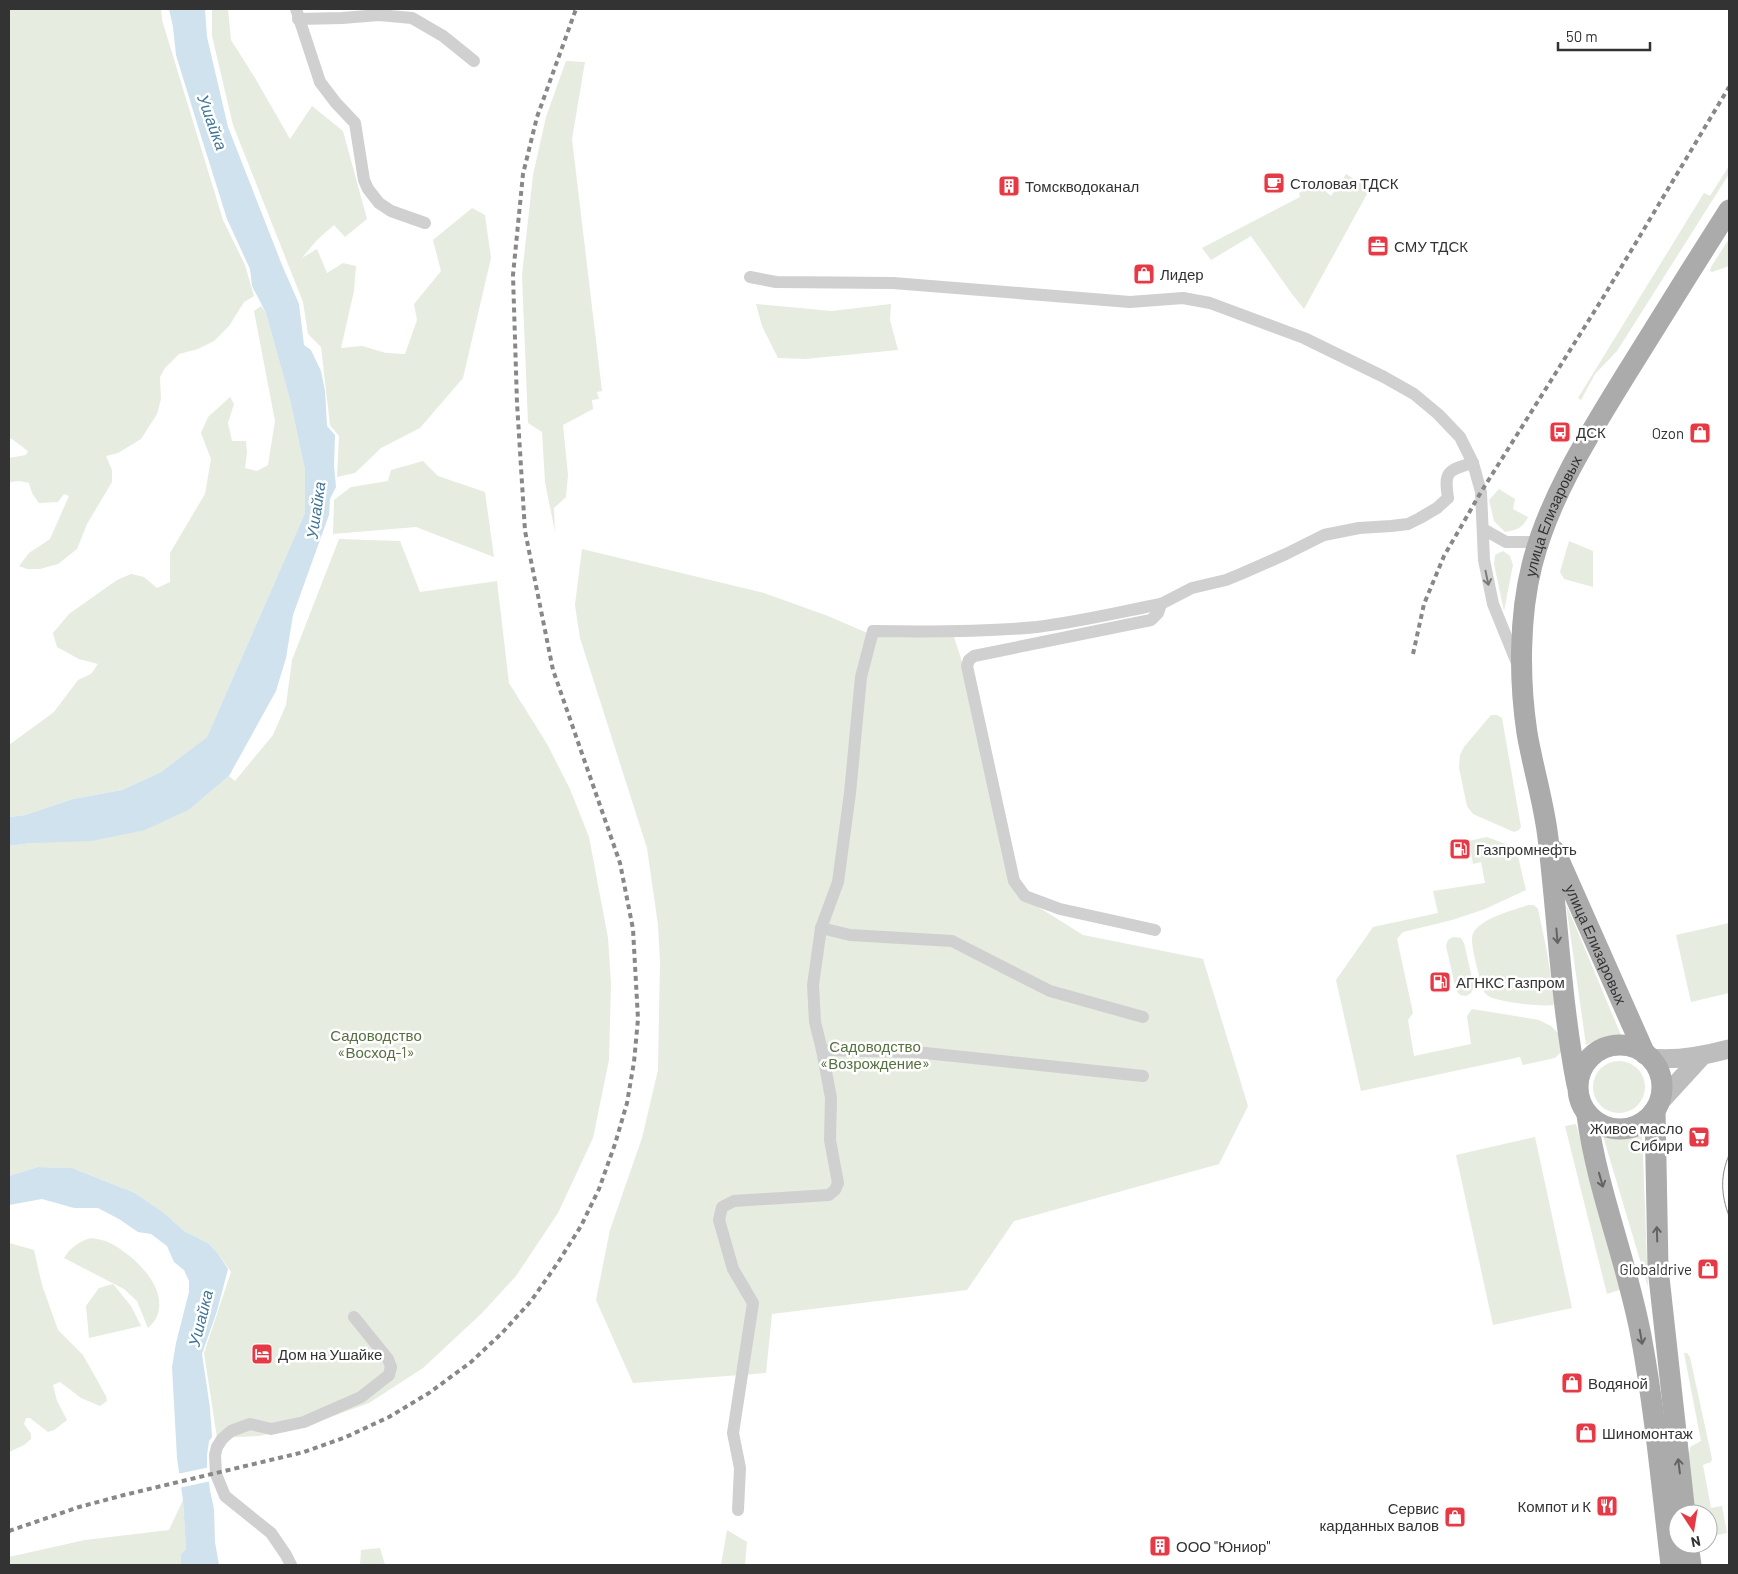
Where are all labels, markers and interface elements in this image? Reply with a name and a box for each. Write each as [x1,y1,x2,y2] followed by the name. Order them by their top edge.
[1558,20,1650,52] scale bar
[1566,27,1598,45] text: 50 m
[194,91,232,152] water label: Ушайка
[1262,171,1286,195] cafe icon: Столовая ТДСК
[997,174,1021,198] building icon: Томскводоканал
[1290,174,1399,192] place label: Столовая ТДСК
[1025,177,1139,195] place label: Томскводоканал
[1366,234,1390,258] office icon: СМУ ТДСК
[1394,237,1468,255] place label: СМУ ТДСК
[1132,262,1156,286] shop icon: Лидер
[1160,265,1204,283] place label: Лидер
[1548,420,1572,444] bus stop icon: ДСК
[1688,421,1712,445] shop icon: Ozon
[1576,423,1606,441] place label: ДСК
[1652,424,1684,442] place label: Ozon
[1521,452,1585,578] street label: улица Елизаровых
[301,480,328,541] water label: Ушайка
[1483,569,1493,585] one-way arrow
[1448,837,1472,861] fuel station icon: Газпромнефть
[1476,840,1577,858] place label: Газпромнефть
[1562,881,1631,1008] street label: улица Елизаровых
[1552,928,1561,944] one-way arrow
[1428,970,1452,994] fuel station icon: АГНКС Газпром
[1456,973,1565,991] place label: АГНКС Газпром
[330,1026,422,1061] park label: Садоводство «Восход-1»
[820,1037,930,1072] park label: Садоводство «Возрождение»
[1590,1119,1683,1154] place label: Живое масло Сибири
[1687,1125,1711,1149] supermarket icon: Живое масло Сибири
[1596,1171,1606,1187] one-way arrow
[1652,1227,1662,1243] one-way arrow
[1696,1257,1720,1281] shop icon: Globaldrive
[1620,1260,1692,1278] place label: Globaldrive
[184,1288,216,1349] water label: Ушайка
[1636,1328,1646,1344] one-way arrow
[250,1342,274,1366] hotel icon: Дом на Ушайке
[278,1345,382,1363] place label: Дом на Ушайке
[1560,1371,1584,1395] shop icon: Водяной
[1588,1374,1648,1392] place label: Водяной
[1574,1421,1598,1445] shop icon: Шиномонтаж
[1602,1424,1693,1442] place label: Шиномонтаж
[1674,1458,1684,1474] one-way arrow
[1595,1494,1619,1518] restaurant icon: Компот и К
[1517,1497,1591,1515] place label: Компот и К
[1319,1499,1439,1534] place label: Сервис карданных валов
[1668,1504,1718,1554] north arrow
[1443,1505,1467,1529] shop icon: Сервис карданных валов
[1689,1533,1702,1551] text: N
[1148,1534,1172,1558] building icon: ООО "Юниор"
[1176,1537,1270,1555] place label: ООО "Юниор"

